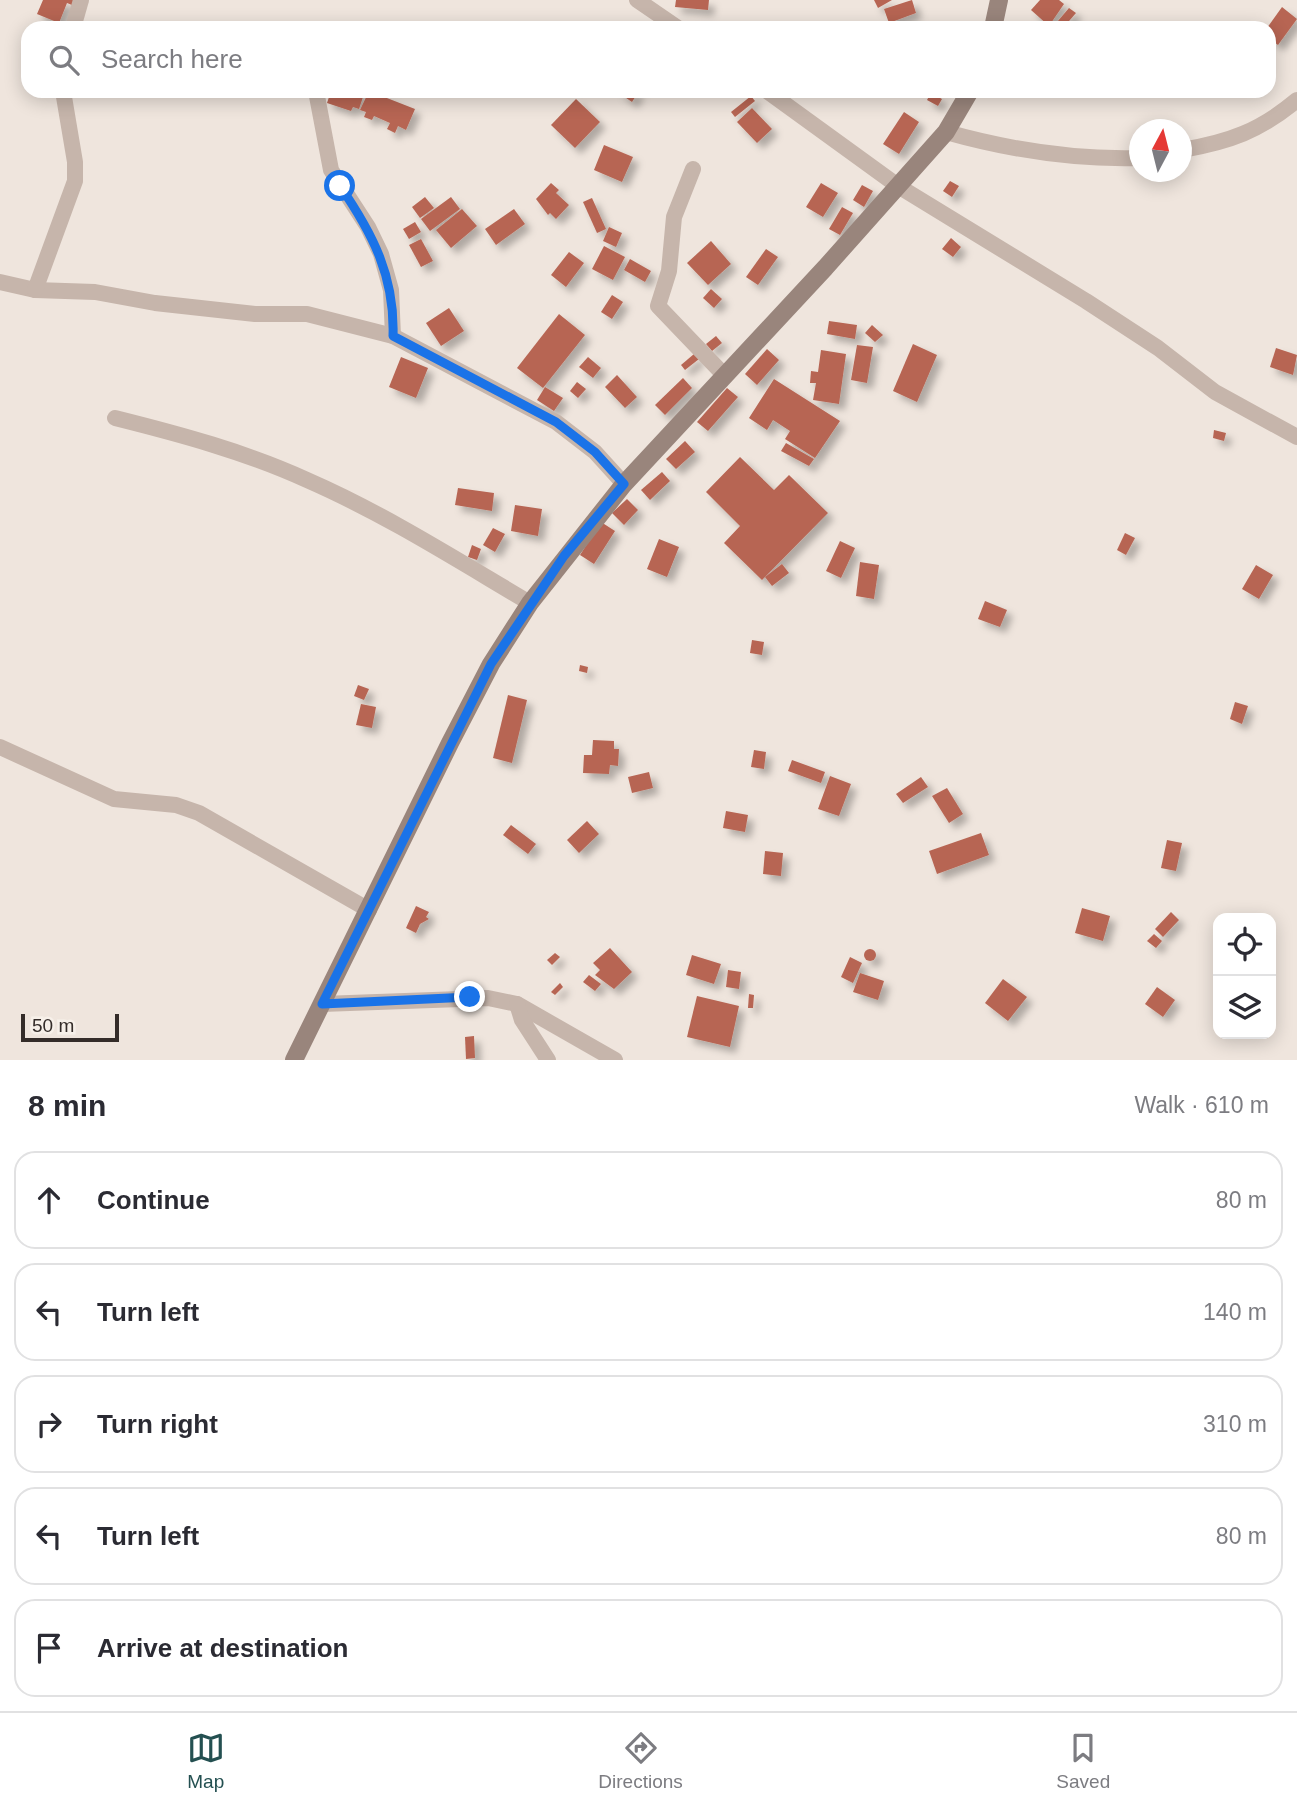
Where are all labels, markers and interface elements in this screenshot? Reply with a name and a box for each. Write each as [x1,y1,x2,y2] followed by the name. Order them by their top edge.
[21,21,1276,98] search box
[45,41,83,79] icon: search
[101,44,243,74] text: Search here
[1129,119,1192,182] north arrow
[324,170,355,201] route start
[1213,913,1276,1039] map controls
[1213,913,1276,976] button: locate
[1213,976,1276,1039] button: layers
[454,981,485,1012] route end
[21,1011,119,1043] scale bar
[32,1015,74,1036] text: 50 m
[28,1089,106,1122] text: 8 min
[1134,1092,1269,1118] text: Walk · 610 m
[30,1181,68,1219] icon: ahead
[97,1185,210,1215] text: Continue
[1216,1187,1267,1213] text: 80 m
[30,1293,68,1331] icon: left
[97,1297,199,1327] text: Turn left
[1203,1299,1267,1325] text: 140 m
[30,1405,68,1443] icon: right
[97,1409,218,1439] text: Turn right
[1203,1411,1267,1437] text: 310 m
[30,1517,68,1555] icon: left
[97,1521,199,1551] text: Turn left
[1216,1523,1267,1549] text: 80 m
[30,1629,68,1667] icon: arrive
[97,1633,348,1663] text: Arrive at destination
[187,1729,225,1793] tab: Map
[598,1729,683,1793] tab: Directions
[1056,1729,1110,1793] tab: Saved

